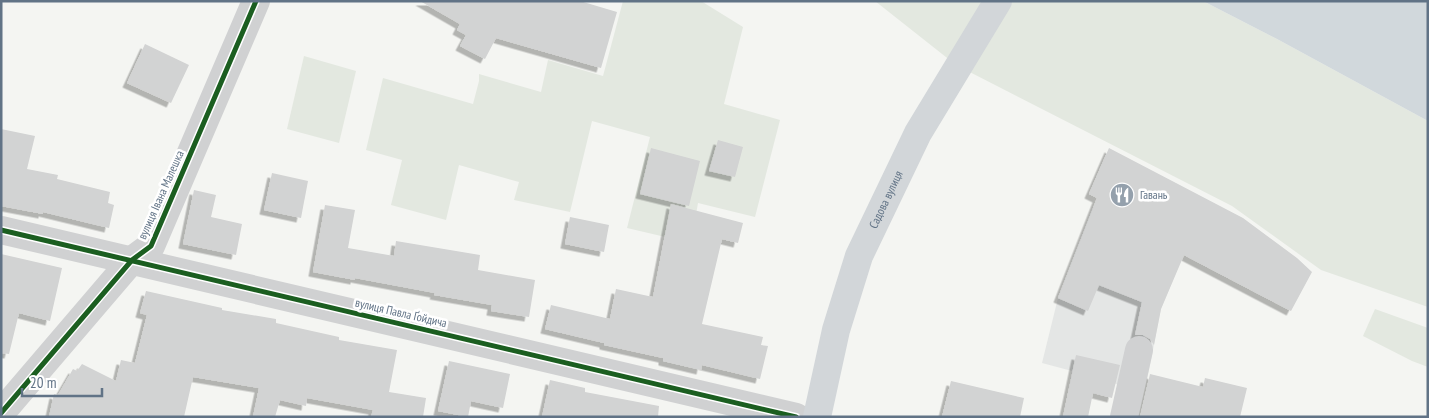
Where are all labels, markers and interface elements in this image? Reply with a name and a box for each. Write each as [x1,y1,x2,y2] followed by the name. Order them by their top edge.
[134,148,187,242] street label: вулиця Івана Малешка
[865,168,906,231] street label: Садова вулиця
[1109,182,1135,208] restaurant icon: Гавань
[1140,187,1168,202] place label: Гавань
[354,295,449,330] street label: вулиця Павла Ґойдича
[22,366,102,398] scale bar
[30,373,56,392] text: 20 m

